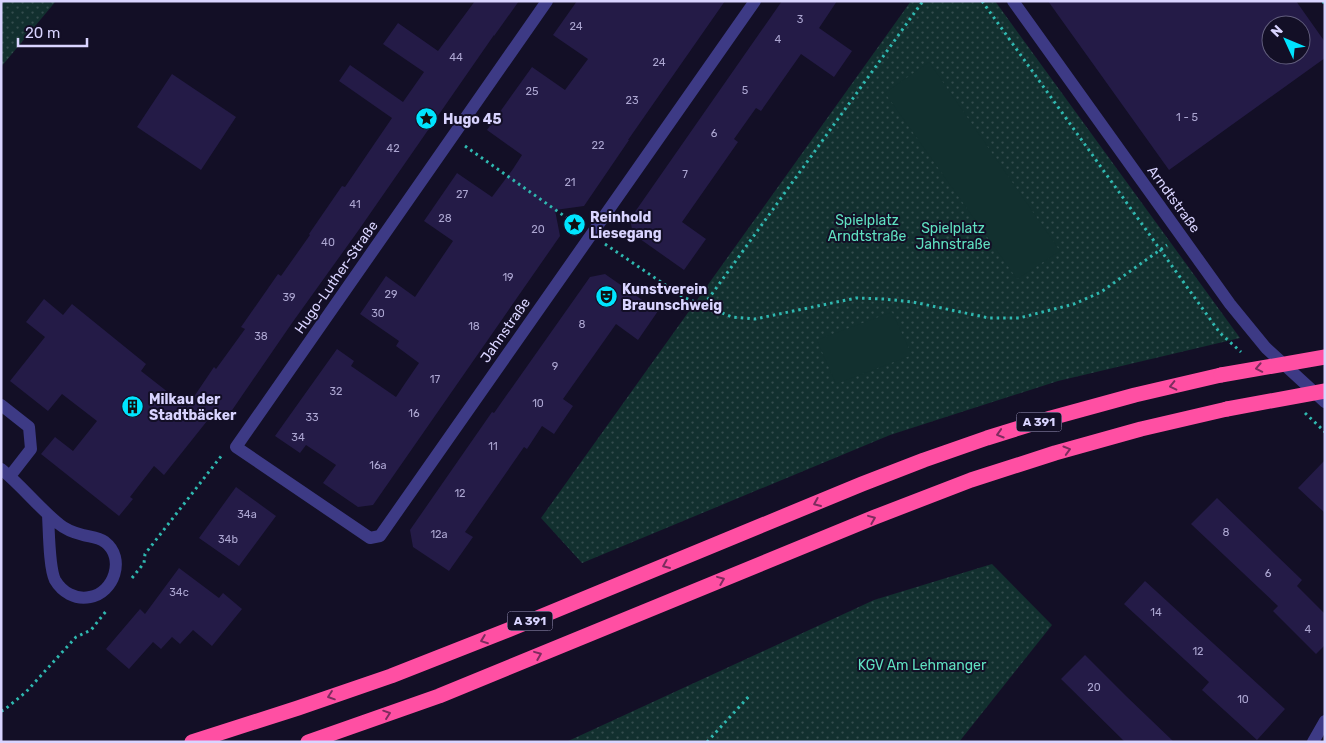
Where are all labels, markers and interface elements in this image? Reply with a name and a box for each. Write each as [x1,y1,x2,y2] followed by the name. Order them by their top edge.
[797,13,804,26] house number: 3
[18,15,86,47] scale bar
[1261,15,1311,65] north arrow
[569,20,583,33] house number: 24
[1267,22,1287,41] text: N
[25,24,60,42] text: 20 m
[775,33,782,46] house number: 4
[449,51,463,64] house number: 44
[652,56,666,69] house number: 24
[742,84,749,97] house number: 5
[526,85,539,98] house number: 25
[625,94,639,107] house number: 23
[415,107,439,131] place icon: Hugo 45
[443,111,501,128] place label: Hugo 45
[1176,111,1198,124] house number: 1 - 5
[711,127,718,140] house number: 6
[592,139,604,152] house number: 22
[386,142,400,155] house number: 42
[1144,162,1204,236] street label: Arndtstraße
[682,168,688,181] house number: 7
[564,176,576,189] house number: 21
[456,188,468,201] house number: 27
[349,198,361,211] house number: 41
[590,209,662,242] place label: Reinhold Liesegang
[438,212,452,225] house number: 28
[828,212,906,245] park label: Spielplatz Arndtstraße
[562,213,586,237] place icon: Reinhold Liesegang
[291,217,382,337] street label: Hugo-Luther-Straße
[915,220,991,253] park label: Spielplatz Jahnstraße
[531,223,545,236] house number: 20
[321,236,335,249] house number: 40
[502,271,514,284] house number: 19
[622,281,722,314] place label: Kunstverein Braunschweig
[594,285,618,309] theatre icon: Kunstverein Braunschweig
[385,288,397,301] house number: 29
[282,291,296,304] house number: 39
[477,294,534,366] street label: Jahnstraße
[371,307,385,320] house number: 30
[579,318,586,331] house number: 8
[468,320,480,333] house number: 18
[254,330,268,343] house number: 38
[552,360,558,373] house number: 9
[1255,362,1264,373] one-way arrow
[430,373,441,386] house number: 17
[1169,380,1178,391] one-way arrow
[329,385,343,398] house number: 32
[149,391,237,424] place label: Milkau der Stadtbäcker
[121,395,145,419] building icon: Milkau der Stadtbäcker
[532,397,544,410] house number: 10
[408,407,420,420] house number: 16
[305,411,319,424] house number: 33
[1016,412,1062,432] road number: A 391
[996,429,1005,439] one-way arrow
[291,431,305,444] house number: 34
[488,440,498,453] house number: 11
[1063,445,1071,455] one-way arrow
[369,459,387,472] house number: 16a
[454,487,466,500] house number: 12
[813,497,821,507] one-way arrow
[237,508,257,521] house number: 34a
[867,514,875,524] one-way arrow
[1223,526,1230,539] house number: 8
[430,528,448,541] house number: 12a
[218,533,238,546] house number: 34b
[663,560,671,570] one-way arrow
[1265,567,1272,580] house number: 6
[716,576,725,587] one-way arrow
[169,586,189,599] house number: 34c
[1150,606,1162,619] house number: 14
[508,612,552,630] road number: A 391
[1305,623,1312,636] house number: 4
[480,634,488,644] one-way arrow
[1192,645,1204,658] house number: 12
[534,651,542,661] one-way arrow
[858,657,987,674] park label: KGV Am Lehmanger
[1087,681,1101,694] house number: 20
[328,691,336,701] one-way arrow
[1237,693,1249,706] house number: 10
[382,710,391,720] one-way arrow

